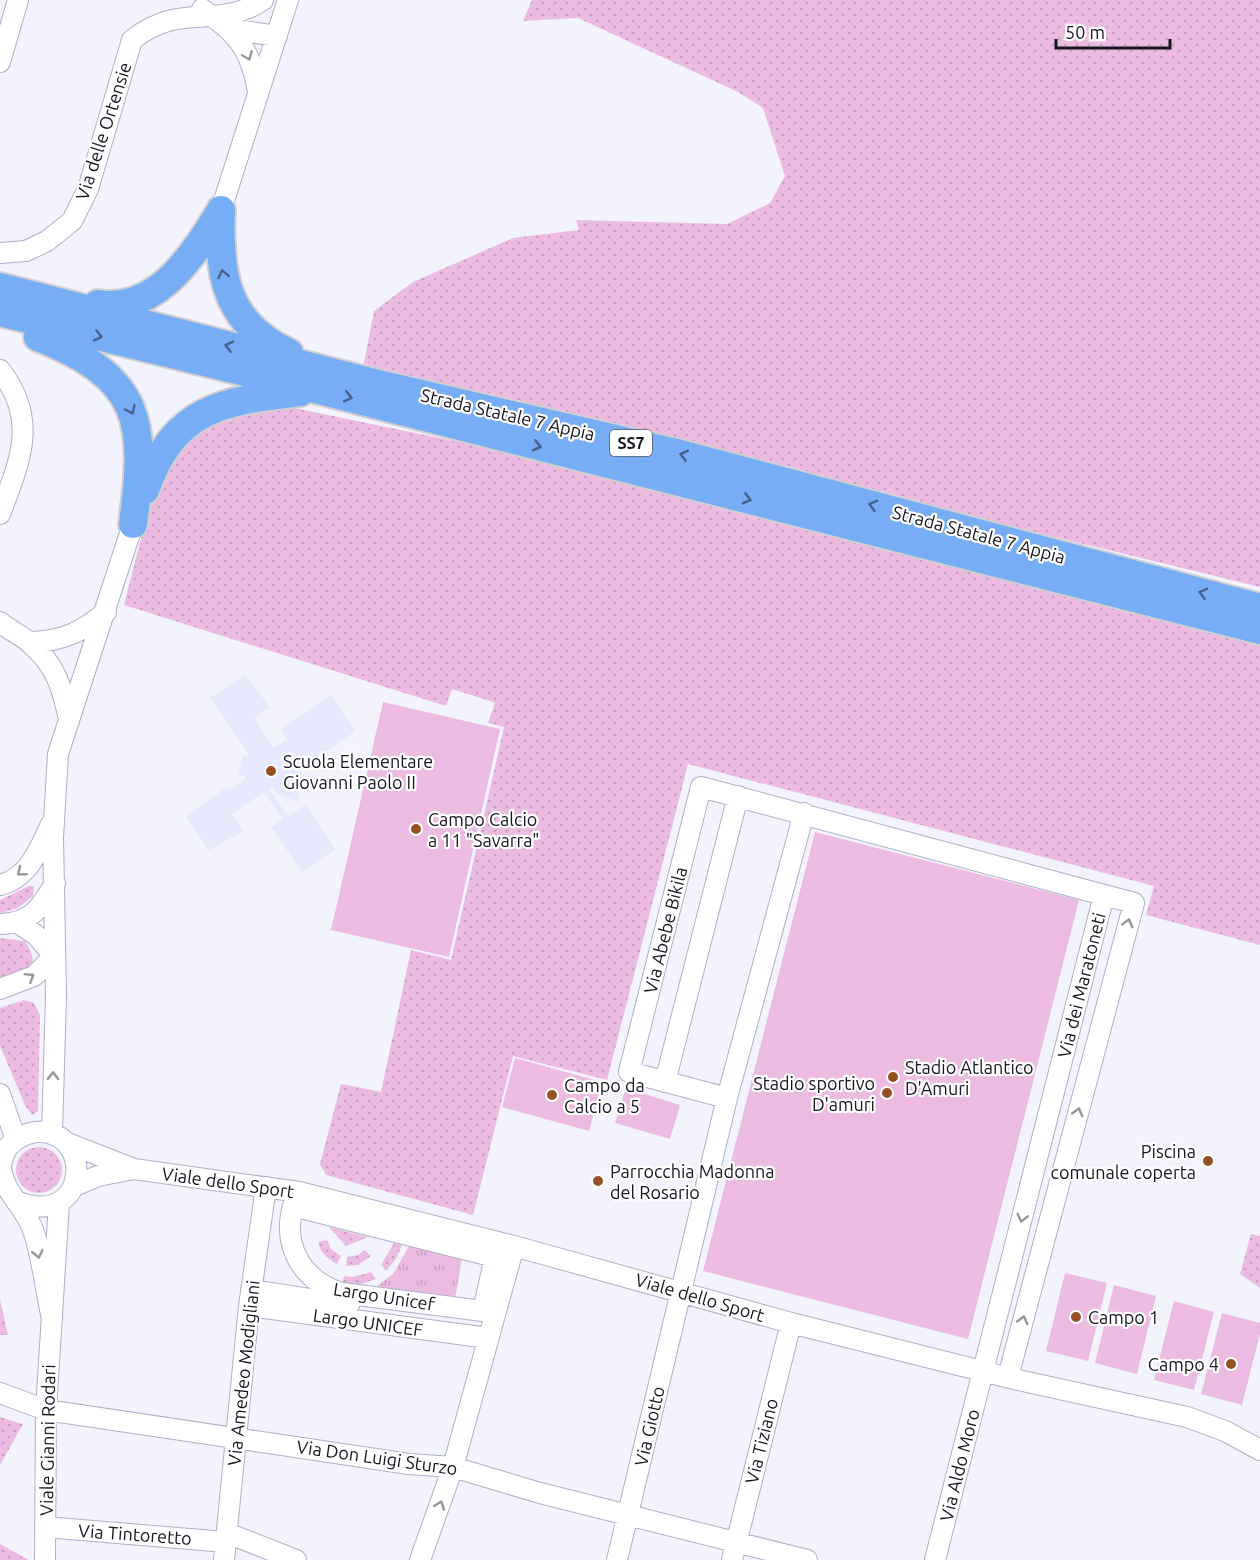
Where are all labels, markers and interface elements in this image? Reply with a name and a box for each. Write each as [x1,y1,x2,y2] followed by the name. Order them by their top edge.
[1056,12,1170,50] scale bar
[1065,22,1105,42] text: 50 m
[241,49,253,60] one-way arrow
[71,59,135,203] street label: Via delle Ortensie
[217,269,230,279] one-way arrow
[92,329,102,342] one-way arrow
[225,341,235,353] one-way arrow
[419,384,597,444] street label: Strada Statale 7 Appia
[343,390,353,403] one-way arrow
[123,403,135,414] one-way arrow
[610,430,652,456] road number: SS7
[532,438,542,451] one-way arrow
[680,450,690,463] one-way arrow
[741,491,751,504] one-way arrow
[868,500,878,513] one-way arrow
[890,501,1068,567] street label: Strada Statale 7 Appia
[1199,588,1209,600] one-way arrow
[283,751,433,792] place label: Scuola Elementare Giovanni Paolo II
[264,764,278,778] marker: Scuola Elementare Giovanni Paolo II
[428,809,540,850] place label: Campo Calcio a 11 "Savarra"
[409,822,423,836] marker: Campo Calcio a 11 "Savarra"
[17,865,28,876] one-way arrow
[640,865,690,995] street label: Via Abebe Bikila
[1053,910,1109,1060] street label: Via dei Maratoneti
[1121,918,1134,928] one-way arrow
[23,973,34,984] one-way arrow
[905,1057,1034,1098] place label: Stadio Atlantico D'Amuri
[886,1070,900,1084] marker: Stadio Atlantico D'Amuri
[47,1071,59,1080] one-way arrow
[753,1073,875,1114] place label: Stadio sportivo D'amuri
[564,1075,645,1116] place label: Campo da Calcio a 5
[880,1086,894,1100] marker: Stadio sportivo D'amuri
[545,1088,559,1102] marker: Campo da Calcio a 5
[1071,1107,1084,1117] one-way arrow
[1051,1141,1196,1182] place label: Piscina comunale coperta
[1201,1154,1215,1168] marker: Piscina comunale coperta
[610,1161,774,1202] place label: Parrocchia Madonna del Rosario
[161,1163,295,1201] street label: Viale dello Sport
[591,1174,605,1188] marker: Parrocchia Madonna del Rosario
[1017,1212,1030,1222] one-way arrow
[30,1249,43,1259] one-way arrow
[633,1269,767,1325] street label: Viale dello Sport
[332,1278,436,1314] street label: Largo Unicef
[223,1279,263,1467] street label: Via Amedeo Modigliani
[312,1304,424,1340] street label: Largo UNICEF
[1088,1307,1159,1327] place label: Campo 1
[1069,1310,1083,1324] marker: Campo 1
[1015,1316,1028,1326] one-way arrow
[1148,1354,1219,1374] place label: Campo 4
[1224,1357,1238,1371] marker: Campo 4
[36,1364,58,1516] street label: Viale Gianni Rodari
[630,1384,668,1468] street label: Via Giotto
[741,1396,781,1486] street label: Via Tiziano
[935,1407,983,1523] street label: Via Aldo Moro
[295,1436,459,1478] street label: Via Don Luigi Sturzo
[432,1500,445,1511] one-way arrow
[78,1520,192,1548] street label: Via Tintoretto

